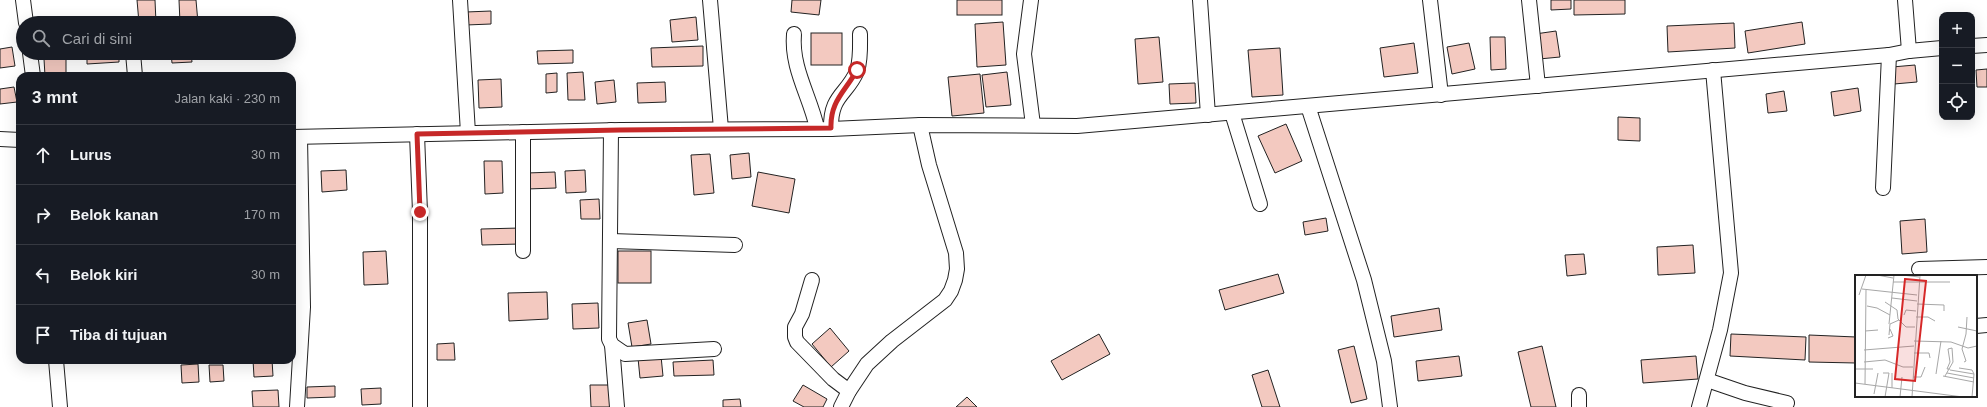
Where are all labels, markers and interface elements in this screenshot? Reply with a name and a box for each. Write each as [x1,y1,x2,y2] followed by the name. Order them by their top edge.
[1939,12,1975,120] map controls
[1939,12,1975,48] button: +
[16,16,296,60] search box
[30,27,52,49] icon: search
[62,30,132,47] text: Cari di sini
[1939,48,1975,84] button: −
[848,61,866,79] route start
[1939,84,1975,120] button: locate
[32,88,77,107] text: 3 mnt
[175,91,280,106] text: Jalan kaki · 230 m
[32,144,54,166] icon: ahead
[70,146,112,163] text: Lurus
[251,147,280,162] text: 30 m
[411,203,429,221] route end
[32,204,54,226] icon: right
[70,206,158,223] text: Belok kanan
[244,207,280,222] text: 170 m
[32,264,54,286] icon: left
[70,266,138,283] text: Belok kiri
[251,267,280,282] text: 30 m
[1855,275,1977,397] inset map
[32,324,54,346] icon: arrive
[70,326,167,343] text: Tiba di tujuan

